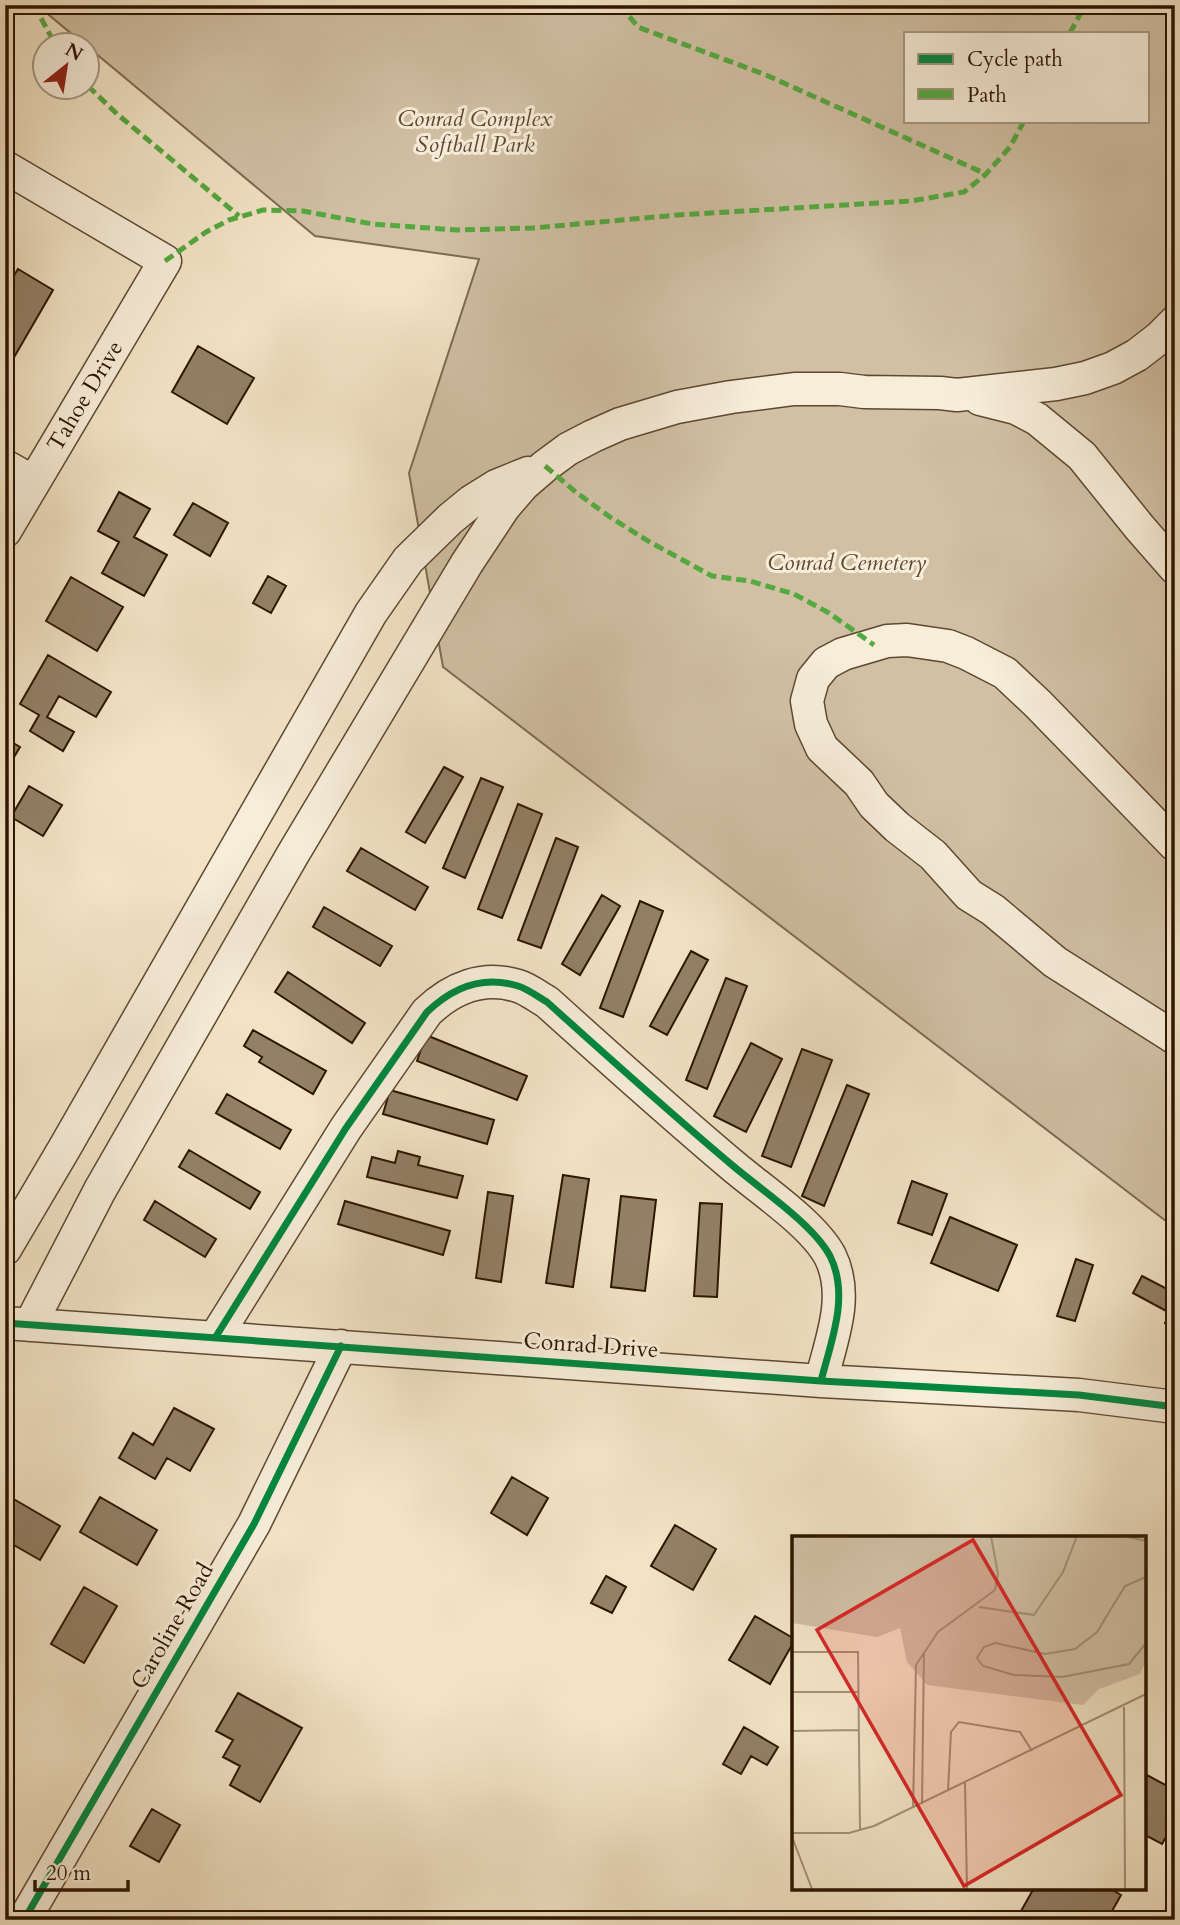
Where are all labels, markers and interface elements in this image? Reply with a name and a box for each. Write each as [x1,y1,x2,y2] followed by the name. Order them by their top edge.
[32,32,102,102] north arrow
[904,32,1148,122] legend
[60,37,88,68] text: N
[967,45,1063,74] text: Cycle path
[967,81,1007,110] text: Path
[397,103,553,160] park label: Conrad Complex Softball Park
[40,335,130,457] street label: Tahoe Drive
[768,547,926,578] park label: Conrad Cemetery
[522,1325,660,1365] street label: Conrad Drive
[792,1536,1145,1890] inset map
[123,1557,221,1695] street label: Caroline Road
[35,1848,128,1892] scale bar
[46,1859,91,1888] text: 20 m

